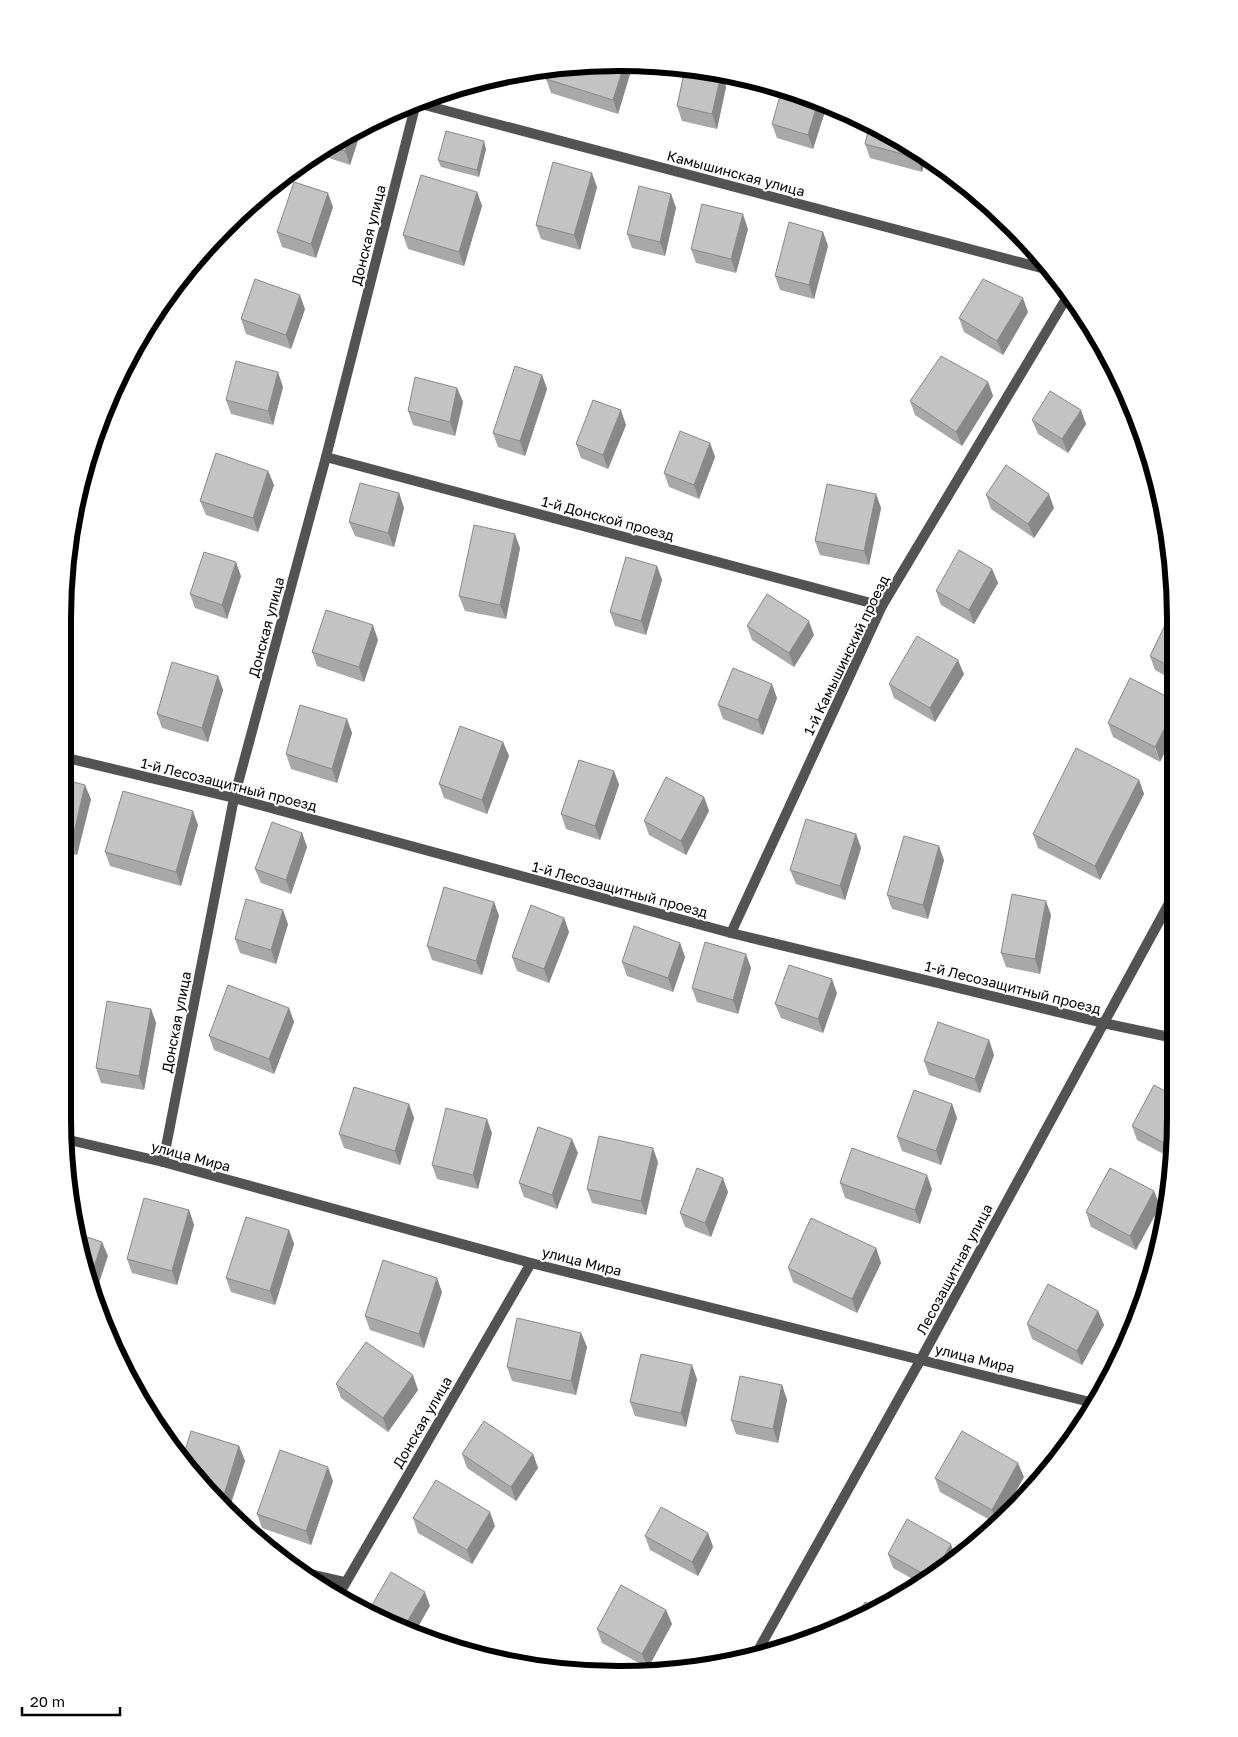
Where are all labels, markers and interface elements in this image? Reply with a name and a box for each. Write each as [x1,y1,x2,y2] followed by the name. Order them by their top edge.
[665,146,807,200] street label: Камышинская улица
[347,183,389,287] street label: Донская улица
[540,492,677,544] street label: 1-й Донской проезд
[800,572,892,738] street label: 1-й Камышинский проезд
[244,575,288,679] street label: Донская улица
[139,754,319,814] street label: 1-й Лесозащитный проезд
[530,857,710,921] street label: 1-й Лесозащитный проезд
[923,957,1103,1017] street label: 1-й Лесозащитный проезд
[158,970,194,1074] street label: Донская улица
[149,1137,233,1175] street label: улица Мира
[912,1201,996,1337] street label: Лесозащитная улица
[540,1243,624,1279] street label: улица Мира
[933,1340,1017,1376] street label: улица Мира
[389,1373,455,1471] street label: Донская улица
[22,1684,120,1716] scale bar
[30,1692,65,1710] text: 20 m

